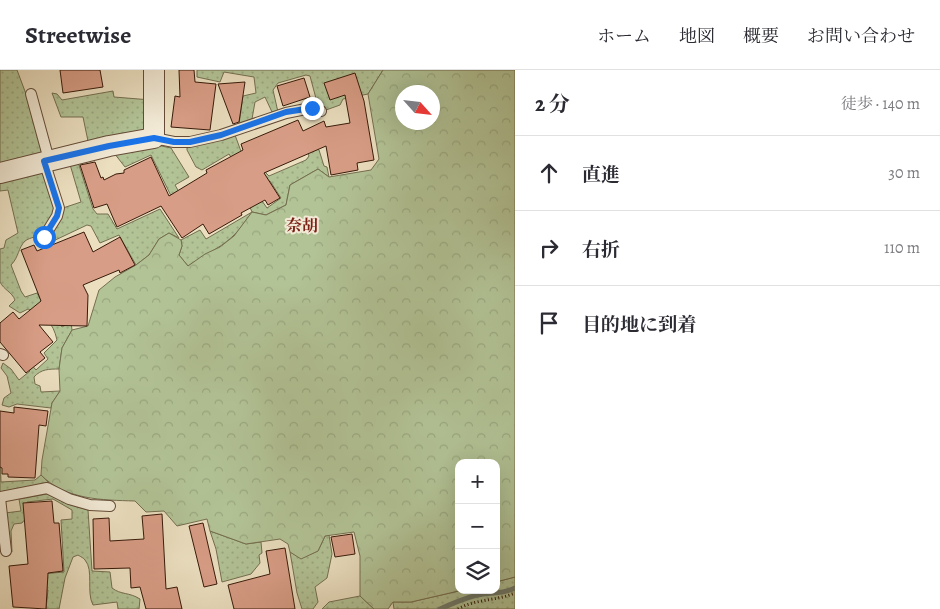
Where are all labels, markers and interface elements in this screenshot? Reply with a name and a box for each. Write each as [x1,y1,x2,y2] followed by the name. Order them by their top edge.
[25,19,131,51] text: Streetwise
[597,24,651,48] text: ホーム
[679,24,715,48] text: 地図
[743,24,779,48] text: 概要
[807,24,915,48] text: お問い合わせ
[395,85,440,130] north arrow
[535,90,570,118] text: 2 分
[841,93,920,115] text: 徒歩 · 140 m
[301,97,324,120] route end
[535,159,563,187] icon: ahead
[582,162,620,188] text: 直進
[888,162,920,184] text: 30 m
[286,215,318,237] district label: 奈胡
[33,226,56,249] route start
[535,234,563,262] icon: right
[582,237,620,263] text: 右折
[884,237,920,259] text: 110 m
[535,309,563,337] icon: arrive
[582,312,696,338] text: 目的地に到着
[455,459,500,594] map controls
[455,459,500,504] button: +
[455,504,500,549] button: −
[455,549,500,594] button: layers

